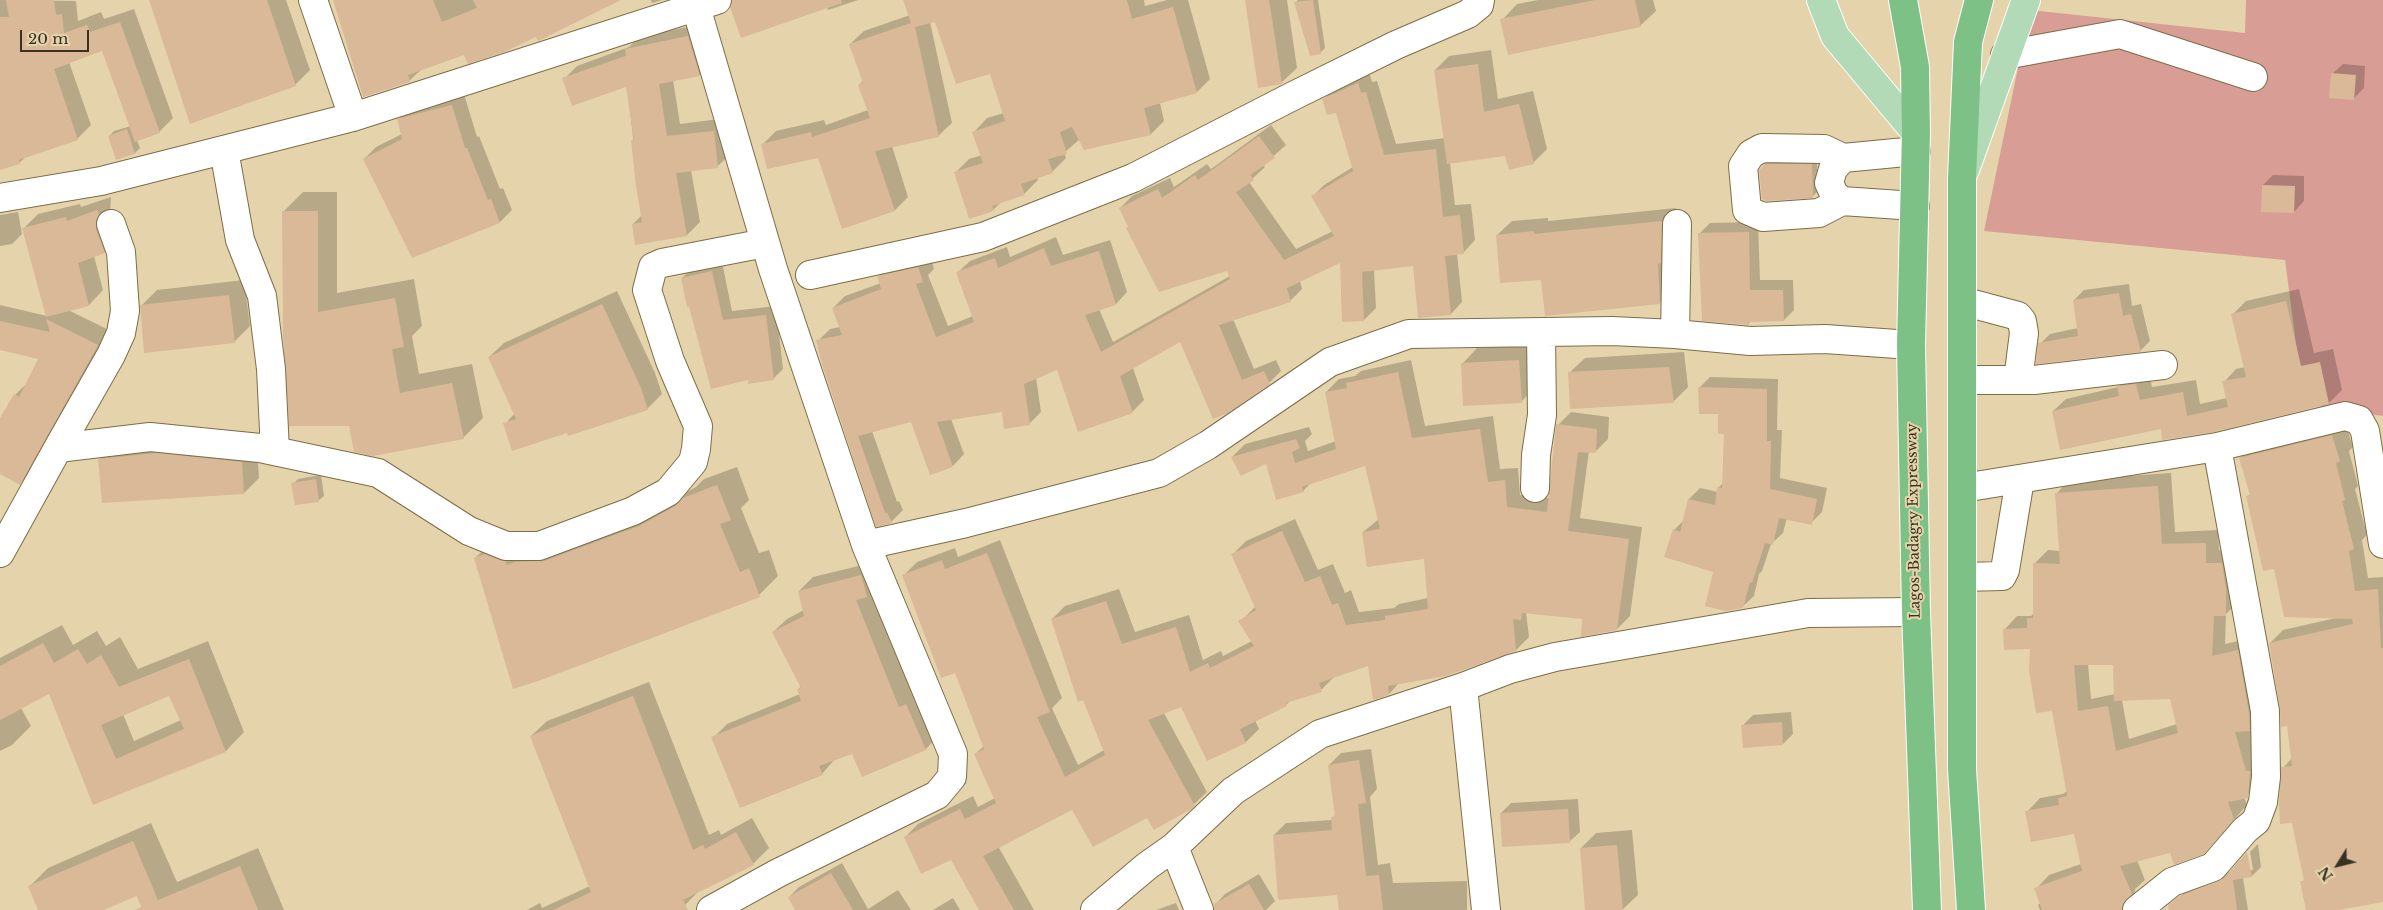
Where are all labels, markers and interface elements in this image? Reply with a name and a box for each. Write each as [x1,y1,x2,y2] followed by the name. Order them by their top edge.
[22,20,91,52] scale bar
[28,29,68,48] text: 20 m
[1904,423,1924,619] street label: Lagos-Badagry Expressway
[2313,840,2363,890] north arrow
[2315,863,2337,884] text: N

